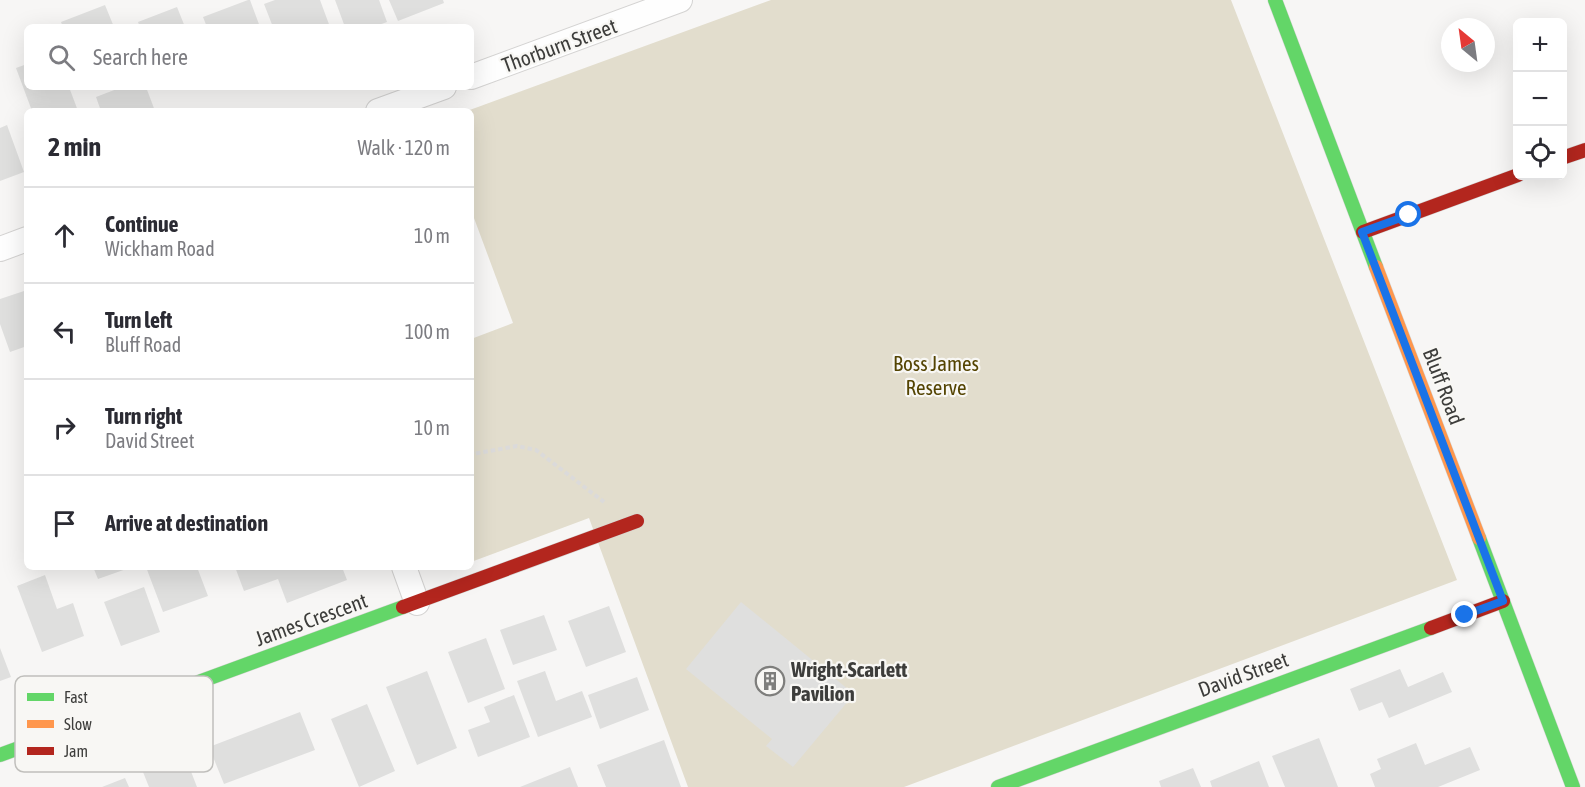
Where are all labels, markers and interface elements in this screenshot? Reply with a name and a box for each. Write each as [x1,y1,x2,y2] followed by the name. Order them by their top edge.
[498,13,620,77] street label: Thorburn Street
[1441,18,1495,72] north arrow
[1513,18,1567,180] map controls
[1513,18,1567,72] button: +
[24,24,474,90] search box
[45,41,78,74] icon: search
[93,44,188,70] text: Search here
[1513,72,1567,126] button: −
[1513,126,1567,180] button: locate
[48,132,101,162] text: 2 min
[358,136,450,159] text: Walk · 120 m
[1395,201,1421,227] route start
[105,211,179,237] text: Continue
[48,219,81,252] icon: ahead
[414,224,450,247] text: 10 m
[105,237,215,260] text: Wickham Road
[105,307,172,333] text: Turn left
[48,315,81,348] icon: left
[405,320,450,343] text: 100 m
[105,333,181,356] text: Bluff Road
[1418,344,1470,428] street label: Bluff Road
[893,351,979,399] park label: Boss James Reserve
[105,403,182,429] text: Turn right
[48,411,81,444] icon: right
[414,416,450,439] text: 10 m
[105,429,194,452] text: David Street
[48,507,81,540] icon: arrive
[105,510,268,536] text: Arrive at destination
[252,588,370,650] street label: James Crescent
[1451,601,1477,627] route end
[1195,647,1291,701] street label: David Street
[790,657,907,705] place label: Wright-Scarlett Pavilion
[754,665,786,697] building icon: Wright-Scarlett Pavilion
[15,676,213,772] legend
[64,688,88,706] text: Fast
[64,715,92,733] text: Slow
[64,742,88,760] text: Jam

